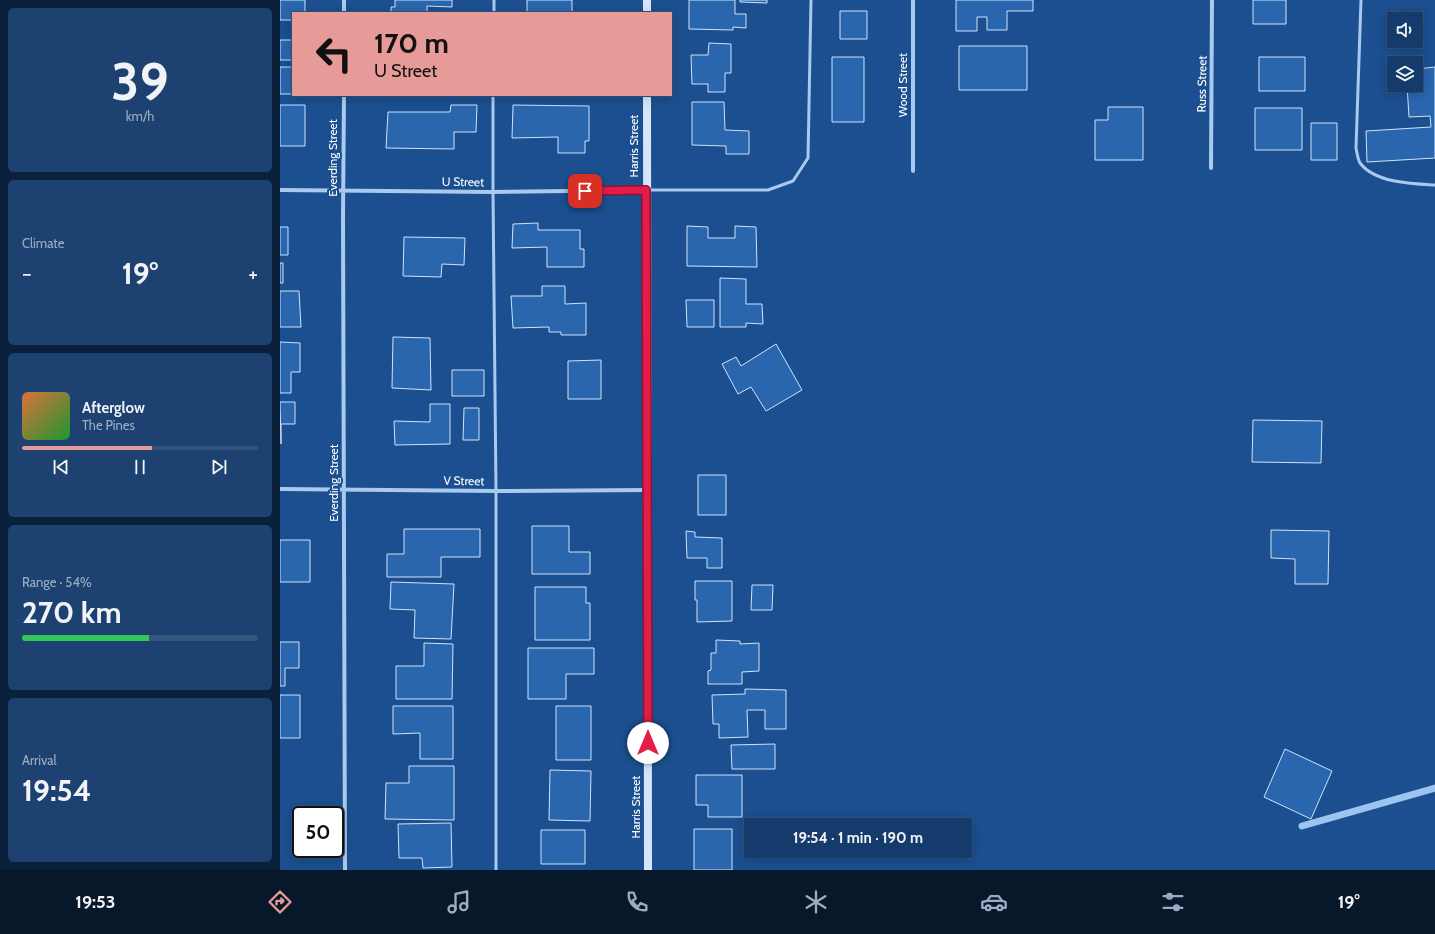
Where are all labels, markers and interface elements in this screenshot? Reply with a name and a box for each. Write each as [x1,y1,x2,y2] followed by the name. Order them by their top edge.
[1387,12,1423,92] map controls
[1387,12,1423,48] button: sound
[374,26,449,60] text: 170 m
[308,28,360,80] icon: left
[111,50,169,113] text: 39
[895,53,910,117] street label: Wood Street
[1194,55,1209,113] street label: Russ Street
[1387,56,1423,92] button: layers
[374,60,437,82] text: U Street
[126,108,154,124] text: km/h
[626,115,641,177] street label: Harris Street
[325,119,340,197] street label: Everding Street
[442,174,484,189] street label: U Street
[568,174,602,208] pin
[574,180,596,202] icon: arrive
[22,235,64,251] text: Climate
[122,255,158,292] text: 19°
[22,260,32,287] text: −
[248,260,258,287] text: +
[82,399,145,417] text: Afterglow
[82,417,135,433] text: The Pines
[326,444,341,522] street label: Everding Street
[50,456,72,478] icon: previous
[129,456,151,478] icon: pause
[208,456,230,478] icon: next
[443,473,485,488] street label: V Street
[22,574,92,590] text: Range · 54%
[22,594,121,631] text: 270 km
[627,722,669,764] position arrow
[22,752,57,768] text: Arrival
[22,772,91,809] text: 19:54
[628,776,643,838] street label: Harris Street
[292,806,344,858] speed limit sign: 50
[793,829,923,847] text: 19:54 · 1 min · 190 m
[266,888,294,916] icon: directions
[445,888,473,916] icon: music
[623,888,651,916] icon: phone
[802,888,830,916] icon: climate
[980,888,1008,916] icon: car
[1159,888,1187,916] icon: filters
[75,891,115,913] text: 19:53
[1338,891,1360,913] text: 19°

